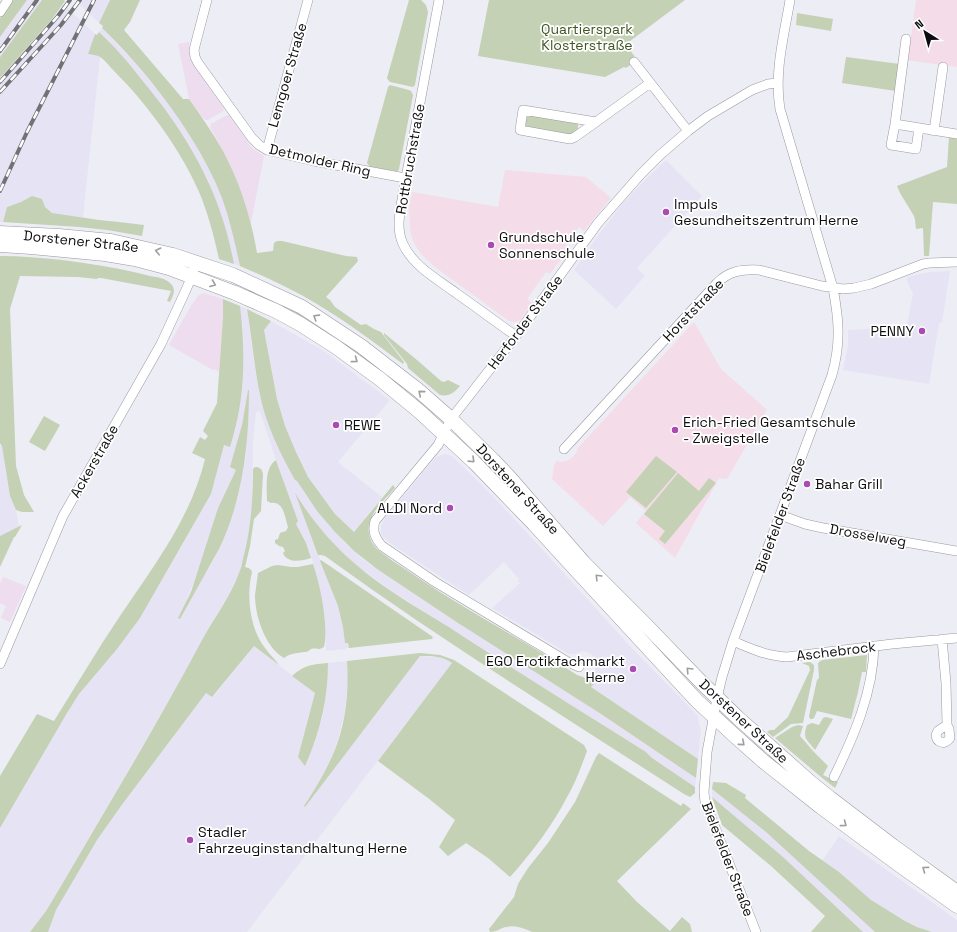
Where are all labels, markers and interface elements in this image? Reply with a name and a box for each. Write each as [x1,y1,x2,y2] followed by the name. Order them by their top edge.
[905,12,945,52] north arrow
[912,16,926,32] text: N
[541,20,633,54] park label: Quartierspark Klosterstraße
[263,21,311,129] street label: Lemgoer Straße
[391,102,429,216] street label: Rottbruchstraße
[267,140,373,180] street label: Detmolder Ring
[674,195,858,229] place label: Impuls Gesundheitszentrum Herne
[661,207,671,217] marker: Impuls Gesundheitszentrum Herne
[23,226,139,256] street label: Dorstener Straße
[499,228,595,262] place label: Grundschule Sonnenschule
[486,240,496,250] marker: Grundschule Sonnenschule
[155,247,162,256] one-way arrow
[484,271,566,373] street label: Herforder Straße
[659,275,727,345] street label: Horststraße
[210,280,217,288] one-way arrow
[313,314,320,321] one-way arrow
[871,322,914,340] place label: PENNY
[917,326,927,336] marker: PENNY
[351,355,358,362] one-way arrow
[419,391,426,398] one-way arrow
[683,413,856,447] place label: Erich-Fried Gesamtschule - Zweigstelle
[344,416,381,434] place label: REWE
[331,420,341,430] marker: REWE
[66,421,122,501] street label: Ackerstraße
[670,425,680,435] marker: Erich-Fried Gesamtschule - Zweigstelle
[473,440,563,538] street label: Dorstener Straße
[467,455,475,463] one-way arrow
[751,455,809,575] street label: Bielefelder Straße
[815,475,883,493] place label: Bahar Grill
[802,479,812,489] marker: Bahar Grill
[377,499,442,517] place label: ALDI Nord
[445,503,455,513] marker: ALDI Nord
[828,519,908,551] street label: Drosselweg
[595,574,603,582] one-way arrow
[795,637,877,665] street label: Aschebrock
[486,652,625,686] place label: EGO Erotikfachmarkt Herne
[628,664,638,674] marker: EGO Erotikfachmarkt Herne
[686,667,694,675] one-way arrow
[696,675,792,767] street label: Dorstener Straße
[738,738,745,745] one-way arrow
[698,799,758,919] street label: Bielefelder Straße
[840,819,847,827] one-way arrow
[198,823,407,857] place label: Stadler Fahrzeuginstandhaltung Herne
[185,835,195,845] marker: Stadler Fahrzeuginstandhaltung Herne
[922,866,929,874] one-way arrow

